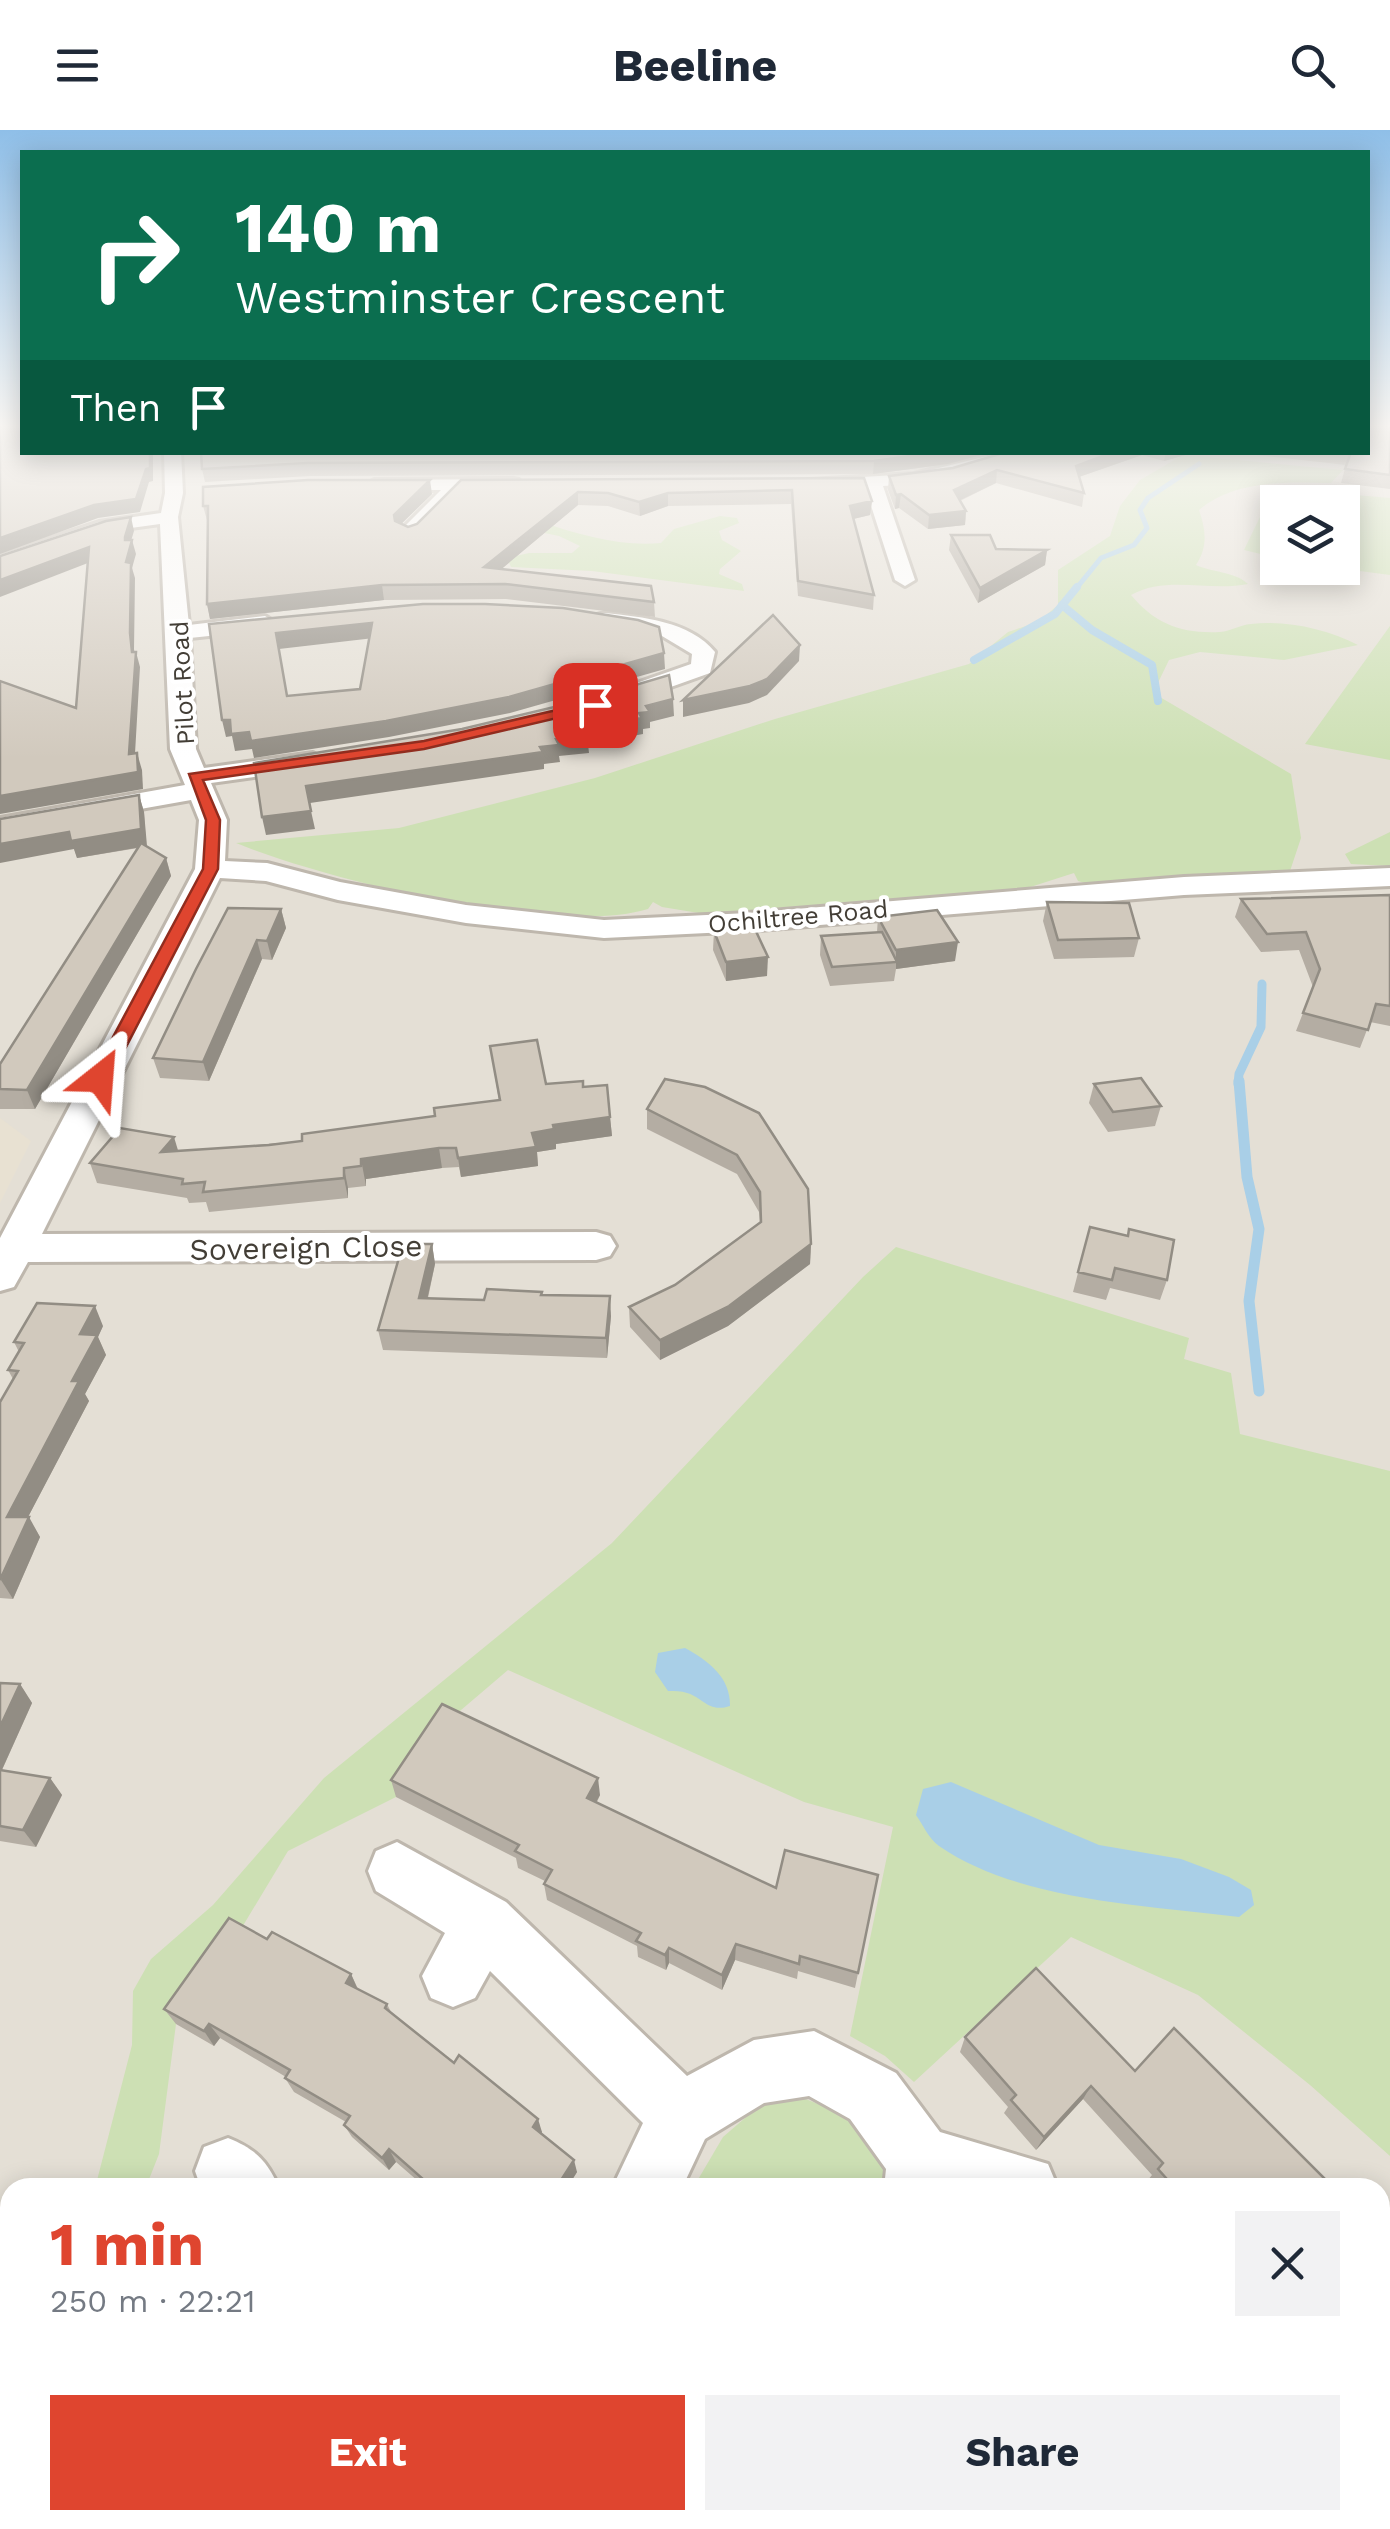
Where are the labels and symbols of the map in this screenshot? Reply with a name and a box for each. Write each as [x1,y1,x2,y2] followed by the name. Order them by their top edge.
[165,620,200,746] street label: Pilot Road
[553,663,638,748] pin
[707,894,889,939] street label: Ochiltree Road
[48,1026,152,1130] position arrow
[189,1228,423,1267] street label: Sovereign Close

